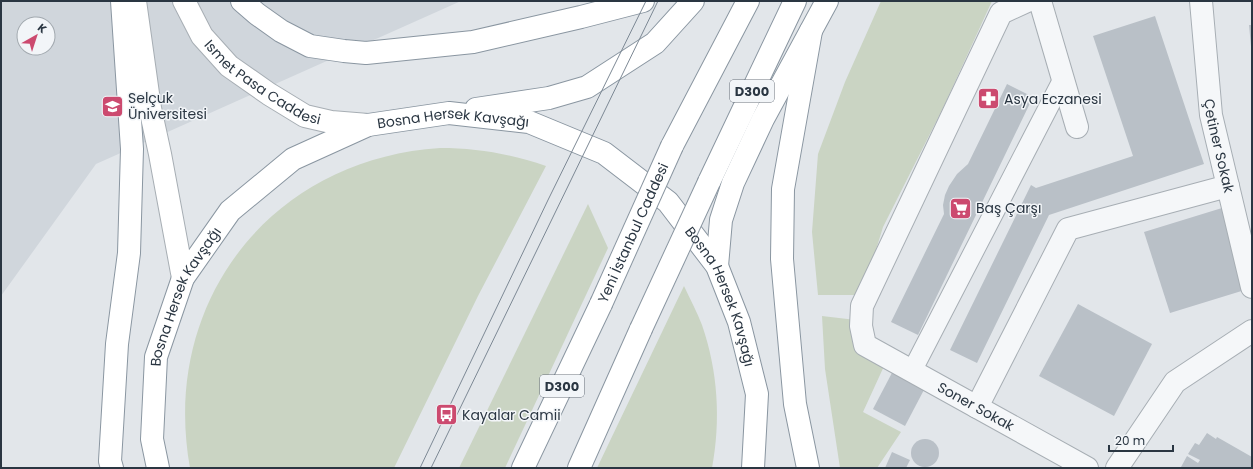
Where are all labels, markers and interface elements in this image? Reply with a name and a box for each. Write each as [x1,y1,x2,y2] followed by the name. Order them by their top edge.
[16,16,56,56] north arrow
[34,20,51,37] text: K
[200,35,323,129] street label: Ismet Pasa Caddesi
[730,80,774,102] road number: D300
[975,86,1001,112] pharmacy icon: Asya Eczanesi
[128,88,207,124] place label: Selçuk Üniversitesi
[1004,89,1102,109] place label: Asya Eczanesi
[100,93,126,119] school or university icon: Selçuk Üniversitesi
[1200,98,1239,195] street label: Çetiner Sokak
[376,103,530,134] street label: Bosna Hersek Kavşağı
[593,160,673,306] street label: Yeni İstanbul Caddesi
[948,195,974,221] supermarket icon: Baş Çarşı
[976,198,1041,218] place label: Baş Çarşı
[680,222,760,369] street label: Bosna Hersek Kavşağı
[146,223,226,367] street label: Bosna Hersek Kavşağı
[540,375,584,397] road number: D300
[934,377,1018,436] street label: Soner Sokak
[433,402,459,428] bus stop icon: Kayalar Camii
[462,405,561,425] place label: Kayalar Camii
[1109,427,1173,453] scale bar
[1115,432,1145,449] text: 20 m

